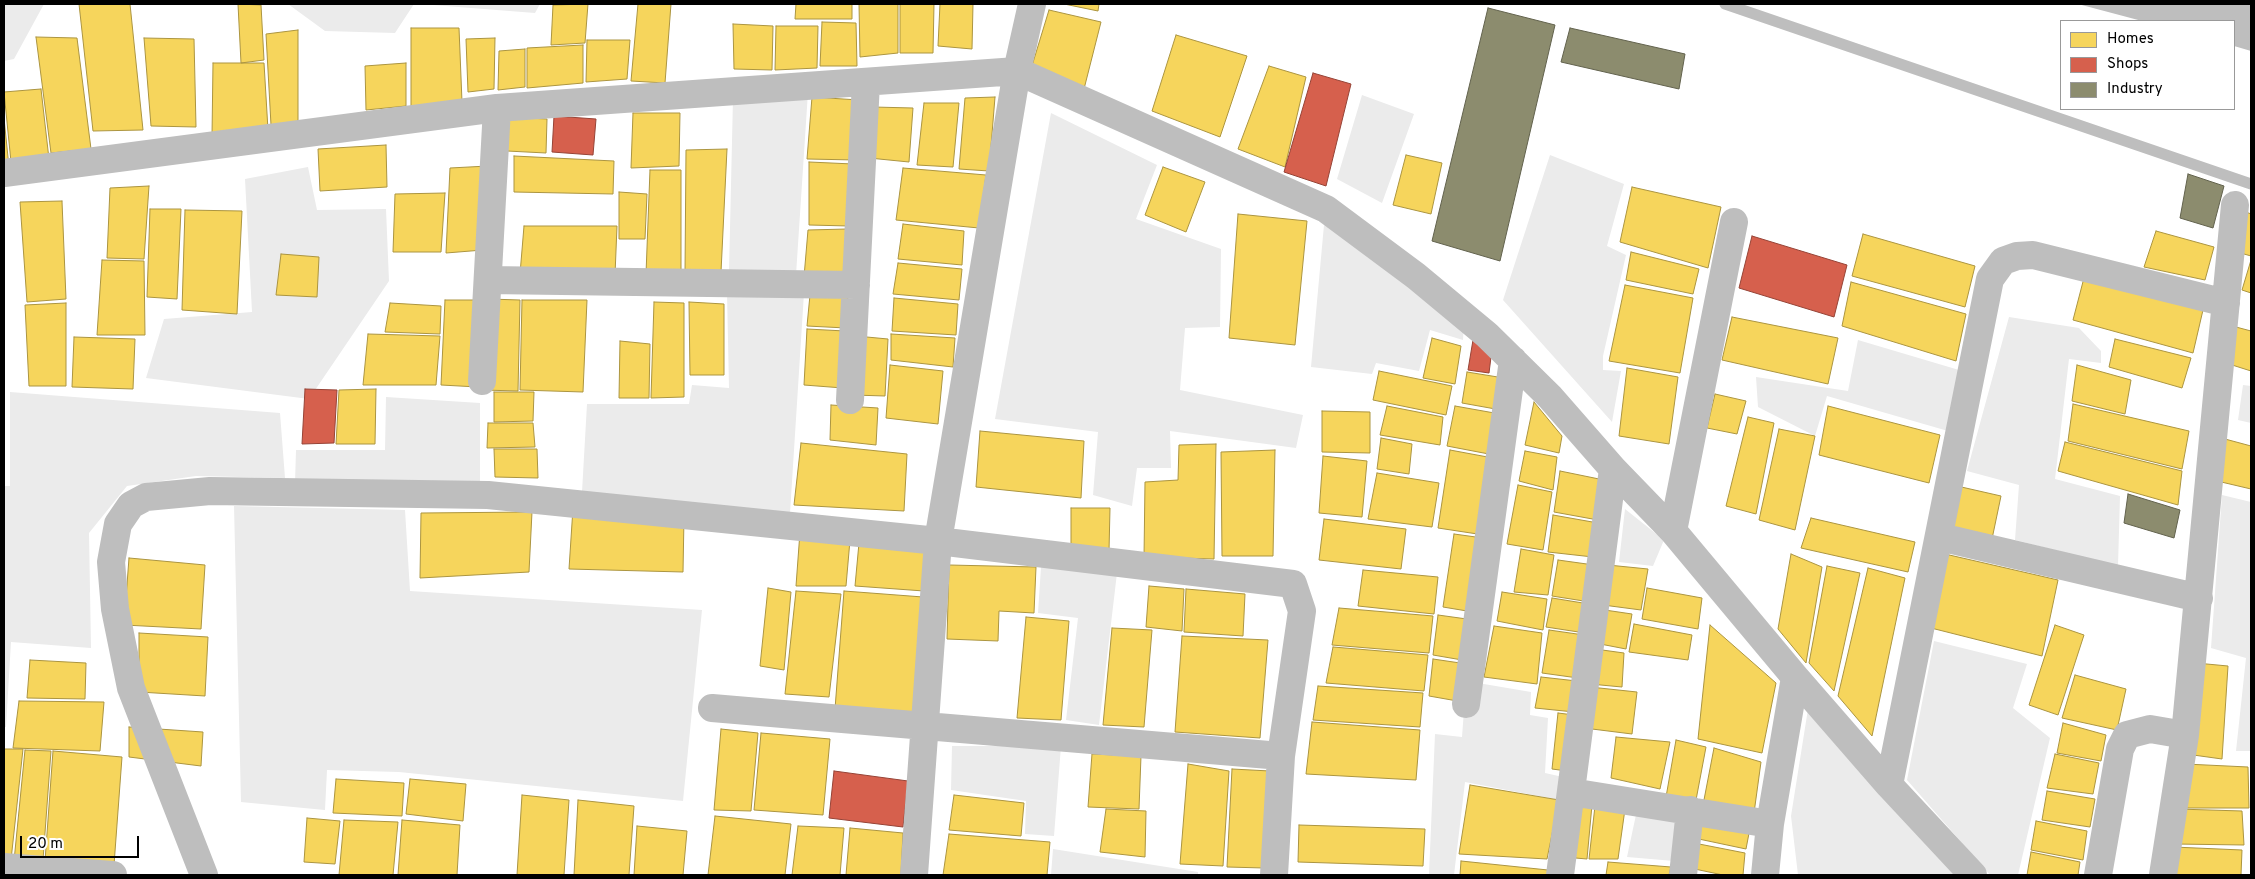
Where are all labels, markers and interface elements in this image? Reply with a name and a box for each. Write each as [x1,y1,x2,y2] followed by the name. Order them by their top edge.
[2060,20,2235,110] legend
[2107,30,2154,49] text: Homes
[2107,55,2148,74] text: Shops
[2107,80,2163,99] text: Industry
[22,826,141,858] scale bar
[28,835,63,854] text: 20 m

